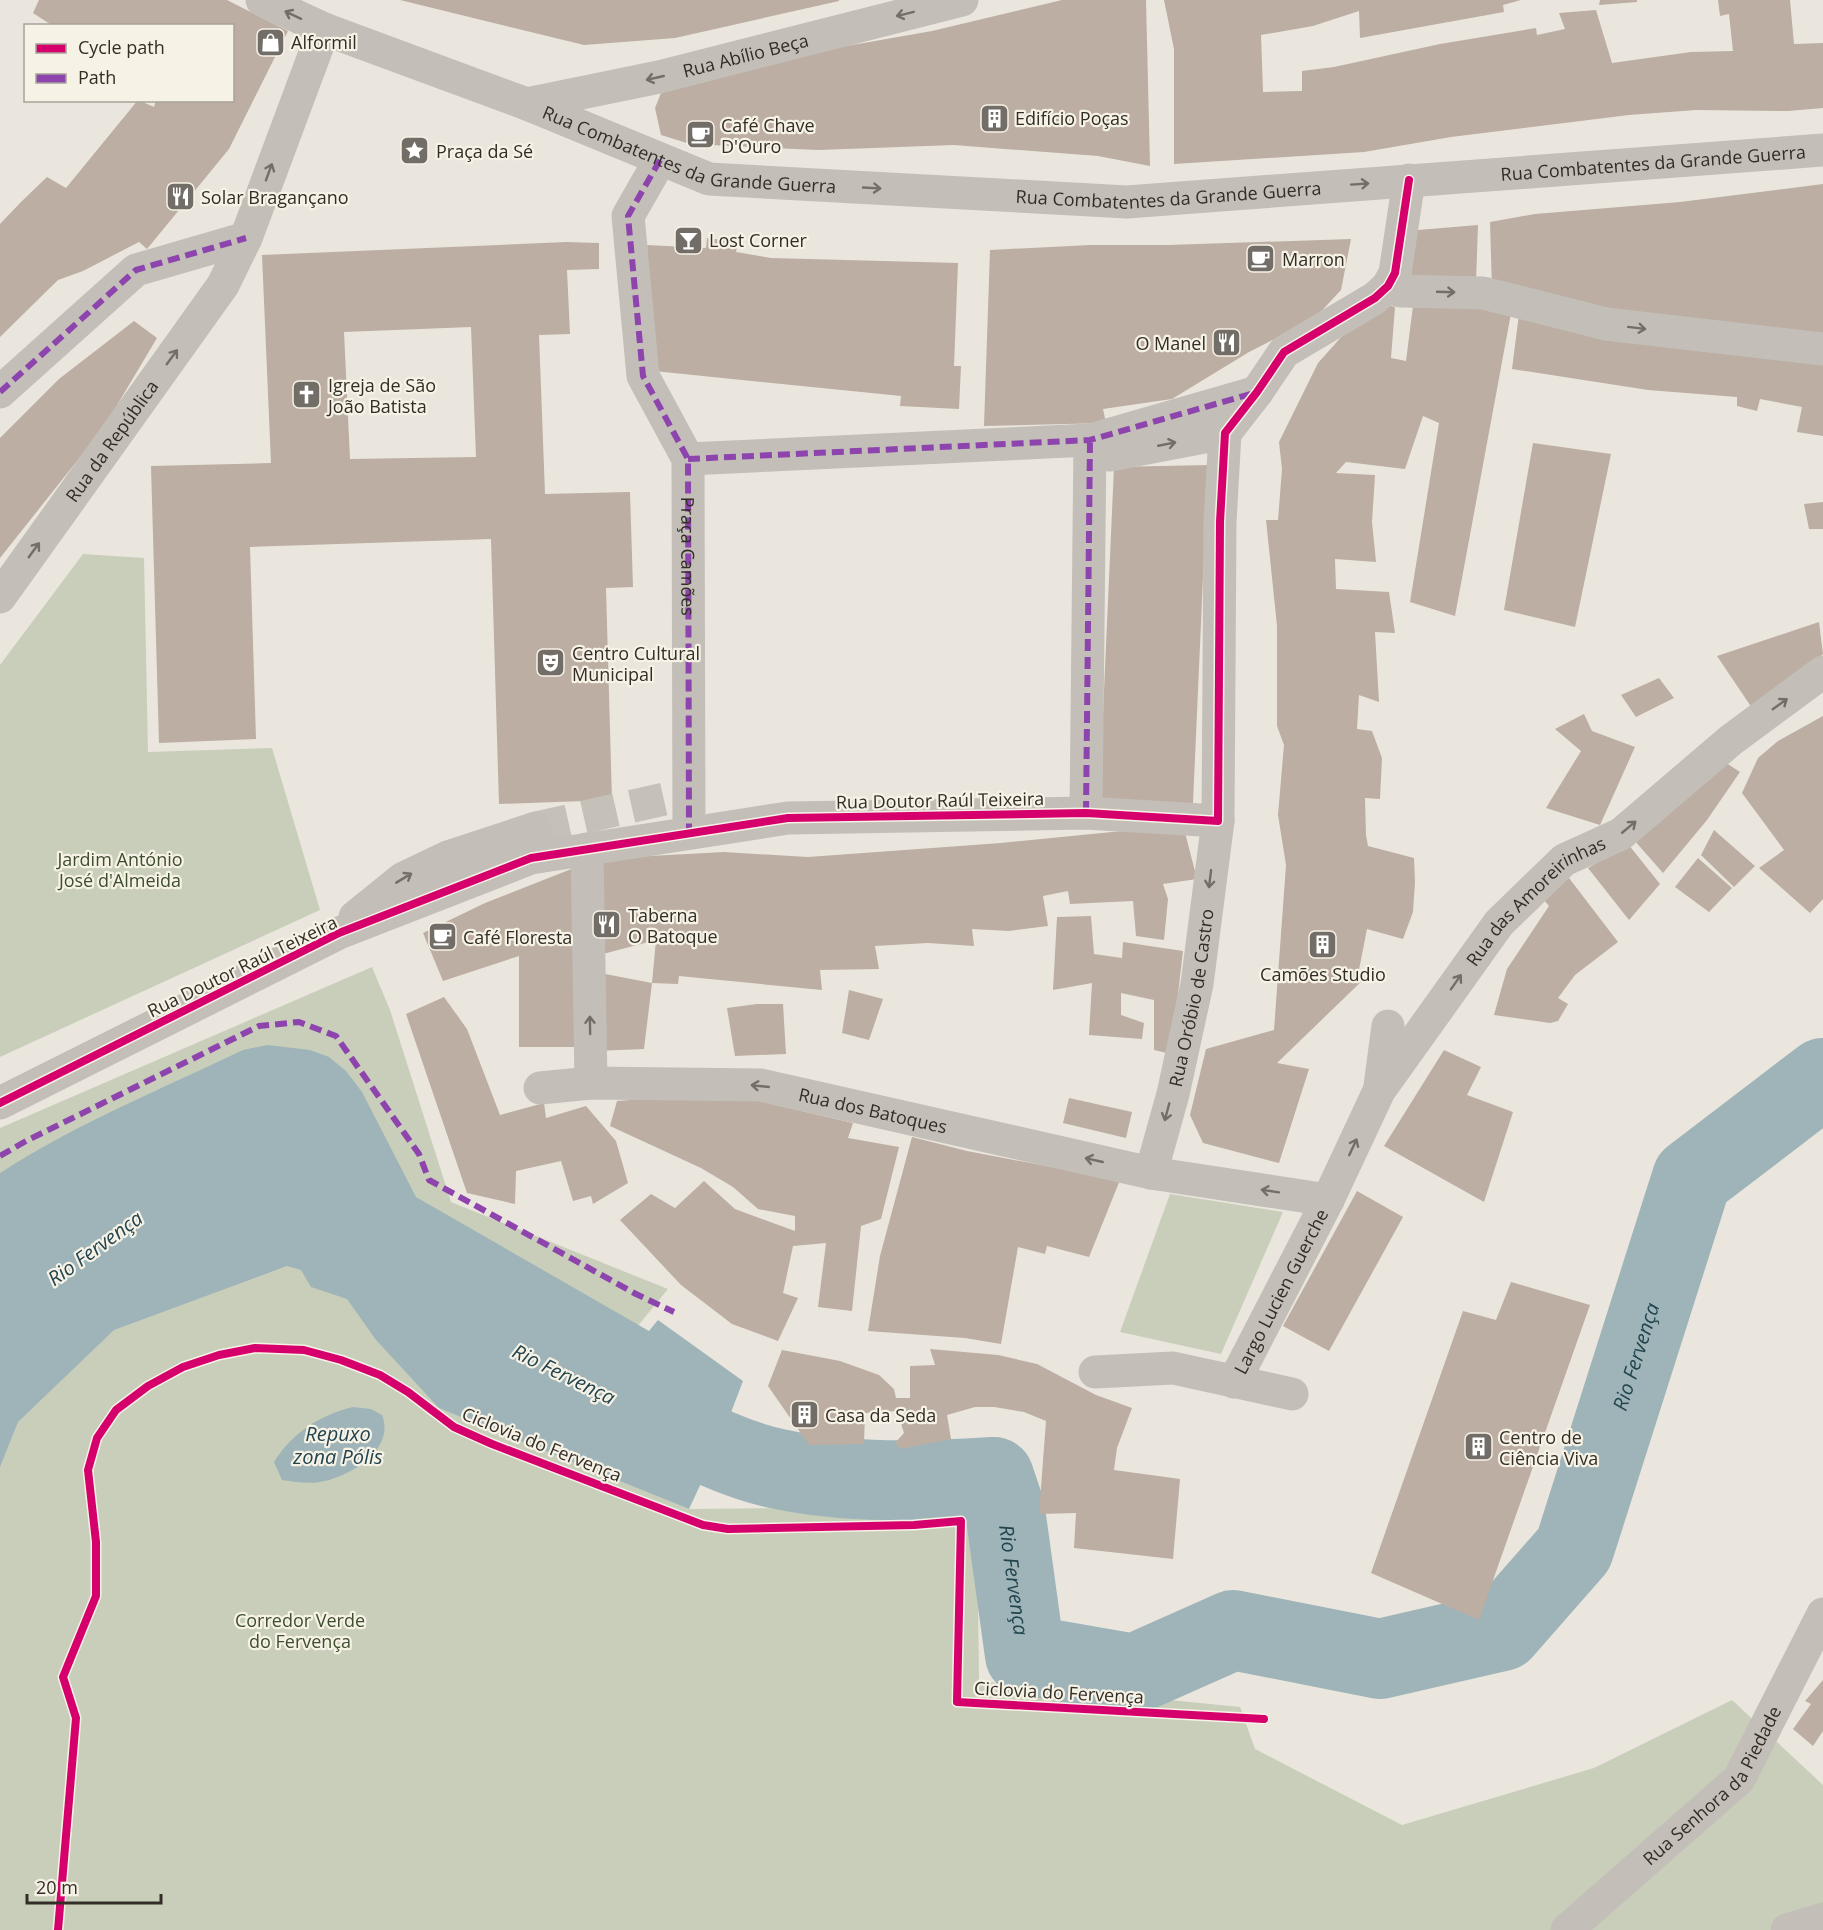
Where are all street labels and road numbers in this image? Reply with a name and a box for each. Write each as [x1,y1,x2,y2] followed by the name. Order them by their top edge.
[680,28,811,83] street label: Rua Abílio Beça
[539,100,837,198] street label: Rua Combatentes da Grande Guerra
[1500,139,1807,186] street label: Rua Combatentes da Grande Guerra
[1015,176,1322,214] street label: Rua Combatentes da Grande Guerra
[60,375,163,507] street label: Rua da República
[676,497,700,616] street label: Praça Camões
[836,786,1044,814] street label: Rua Doutor Raúl Teixeira
[1460,831,1609,971] street label: Rua das Amoreirinhas
[1163,907,1219,1089] street label: Rua Oróbio de Castro
[143,910,341,1022] street label: Rua Doutor Raúl Teixeira
[796,1082,950,1139] street label: Rua dos Batoques
[1228,1205,1333,1378] street label: Largo Lucien Guerche
[459,1401,625,1487] street label: Ciclovia do Fervença
[973,1676,1145,1708] street label: Ciclovia do Fervença
[1638,1702,1786,1870] street label: Rua Senhora da Piedade

